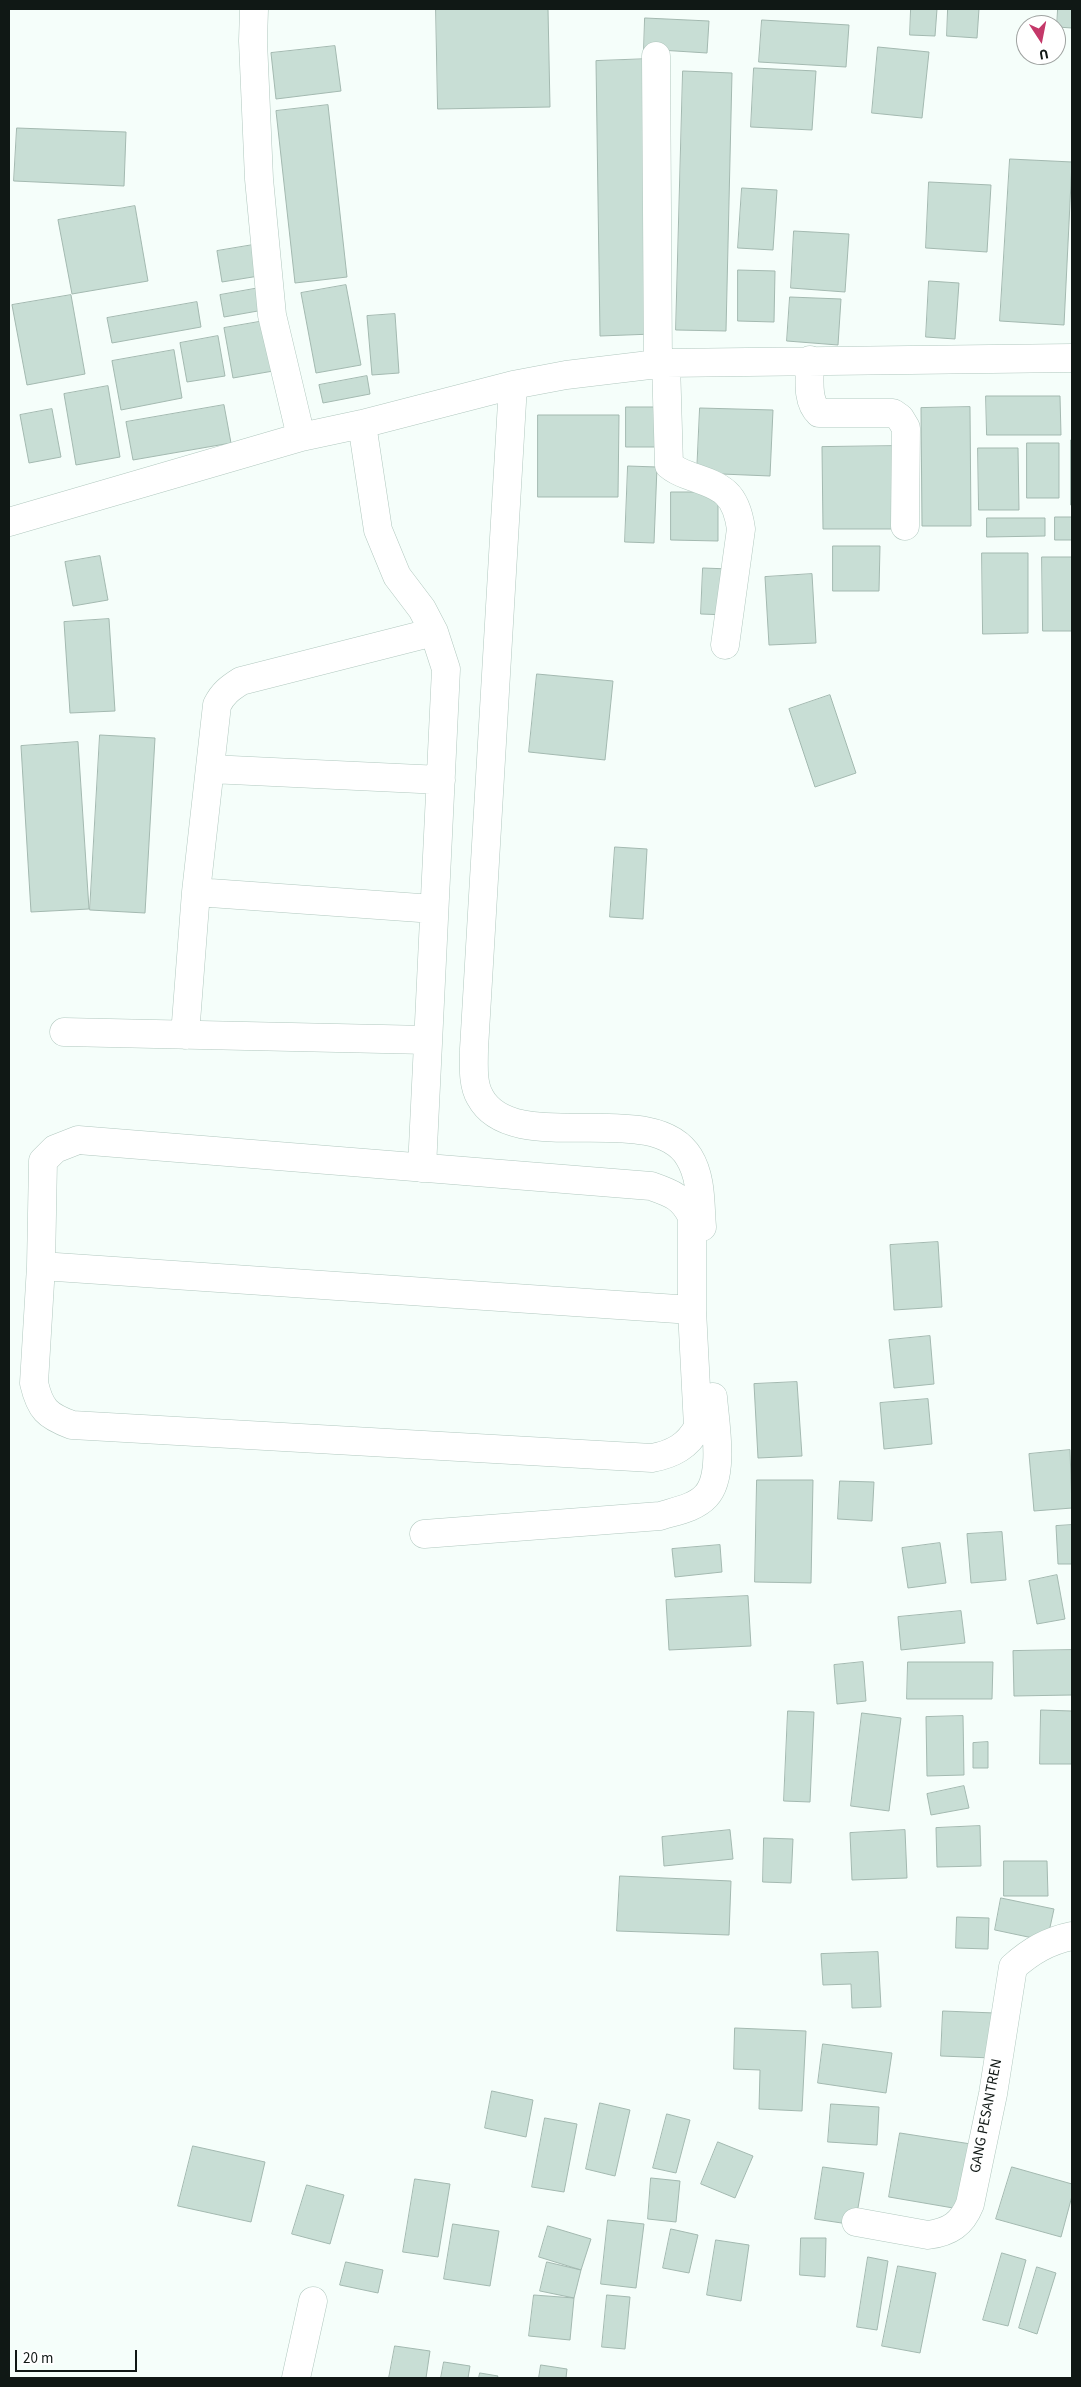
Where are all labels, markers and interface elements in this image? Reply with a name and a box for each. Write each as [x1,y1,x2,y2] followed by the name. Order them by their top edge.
[1016,15,1066,65] north arrow
[1037,43,1050,64] text: U
[967,2057,1007,2175] street label: GANG PESANTREN
[18,2340,140,2372] scale bar
[23,2348,53,2369] text: 20 m

